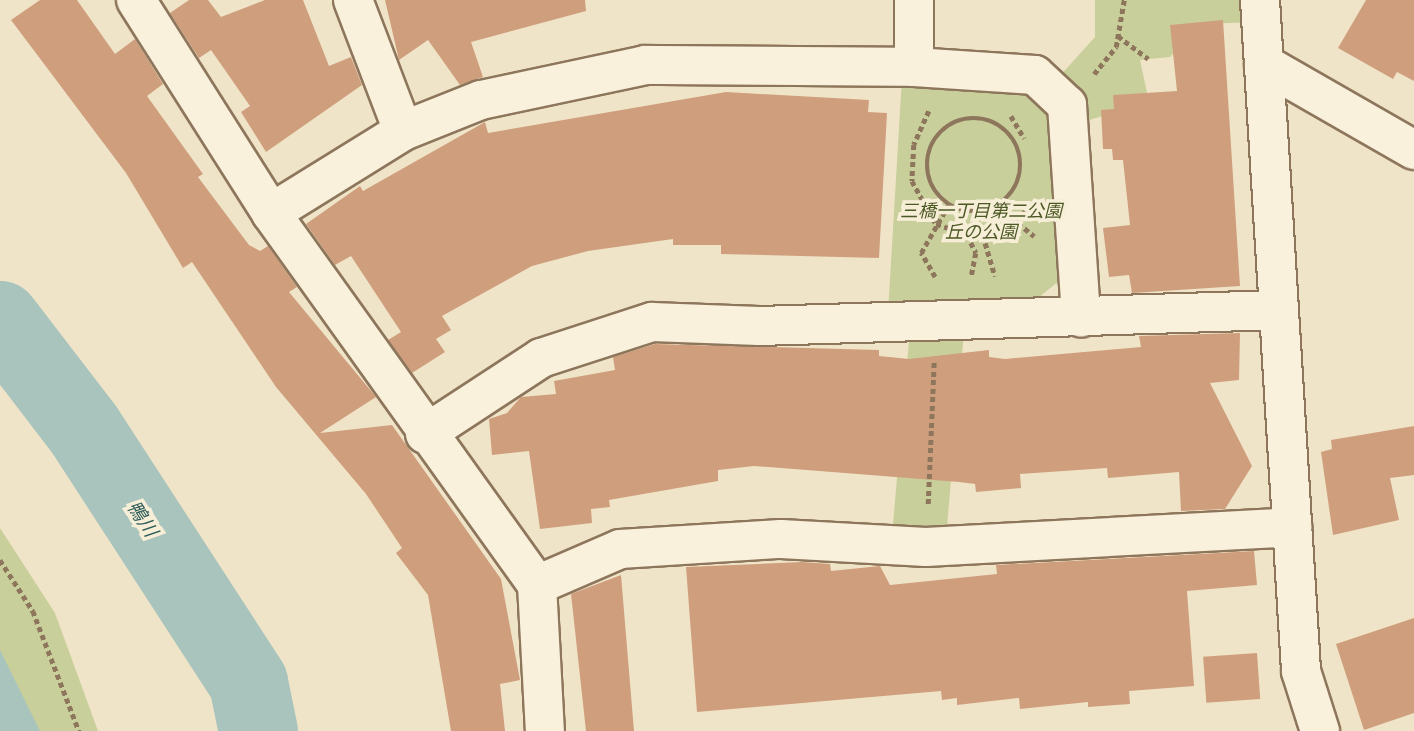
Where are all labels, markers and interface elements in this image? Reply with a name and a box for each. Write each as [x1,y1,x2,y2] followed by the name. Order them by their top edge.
[900,201,1062,244] park label: 三橋一丁目第二公園 丘の公園
[122,497,162,541] water label: 鴨川

